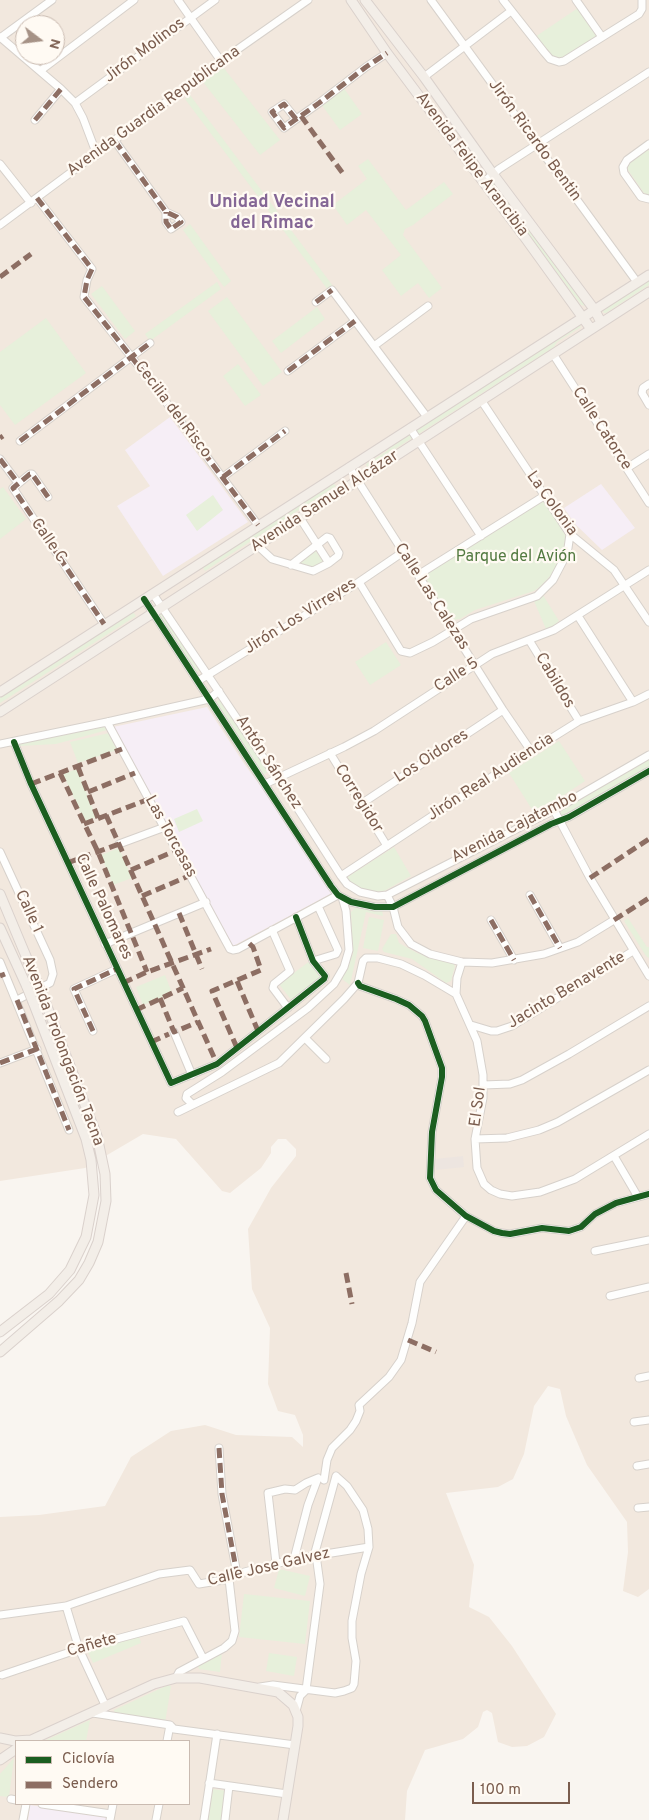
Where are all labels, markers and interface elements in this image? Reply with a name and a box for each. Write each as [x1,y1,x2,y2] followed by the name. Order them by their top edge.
[101,14,189,88] street label: Jirón Molinos
[15,15,65,65] north arrow
[44,37,64,51] text: N
[64,43,244,181] street label: Avenida Guardia Republicana
[483,76,585,206] street label: Jirón Ricardo Bentin
[410,89,532,241] street label: Avenida Felipe Arancibia
[209,192,335,234] district label: Unidad Vecinal del Rimac
[129,358,215,462] street label: Cecilia del Risco
[567,384,635,474] street label: Calle Catorce
[247,447,403,557] street label: Avenida Samuel Alcázar
[521,468,581,540] street label: La Colonia
[26,515,70,567] street label: Calle C
[389,540,473,654] street label: Calle Las Calezas
[456,548,576,568] park label: Parque del Avión
[241,575,361,659] street label: Jirón Los Virreyes
[530,650,578,712] street label: Cabildos
[431,654,483,698] street label: Calle 5
[230,712,306,814] street label: Antón Sánchez
[391,726,473,788] street label: Los Oidores
[424,730,558,826] street label: Jirón Real Audiencia
[329,761,387,837] street label: Corregidor
[449,788,581,868] street label: Avenida Cajatambo
[140,793,200,881] street label: Las Torcasas
[70,851,136,963] street label: Calle Palomares
[10,887,46,937] street label: Calle 1
[505,948,629,1034] street label: Jacinto Benavente
[17,953,107,1149] street label: Avenida Prolongación Tacna
[467,1086,491,1128] street label: El Sol
[206,1545,332,1591] street label: Calle Jose Galvez
[65,1630,119,1662] street label: Cañete
[15,1740,190,1805] legend
[62,1750,115,1769] text: Ciclovía
[474,1772,572,1804] scale bar
[62,1775,118,1794] text: Sendero
[480,1781,521,1800] text: 100 m

